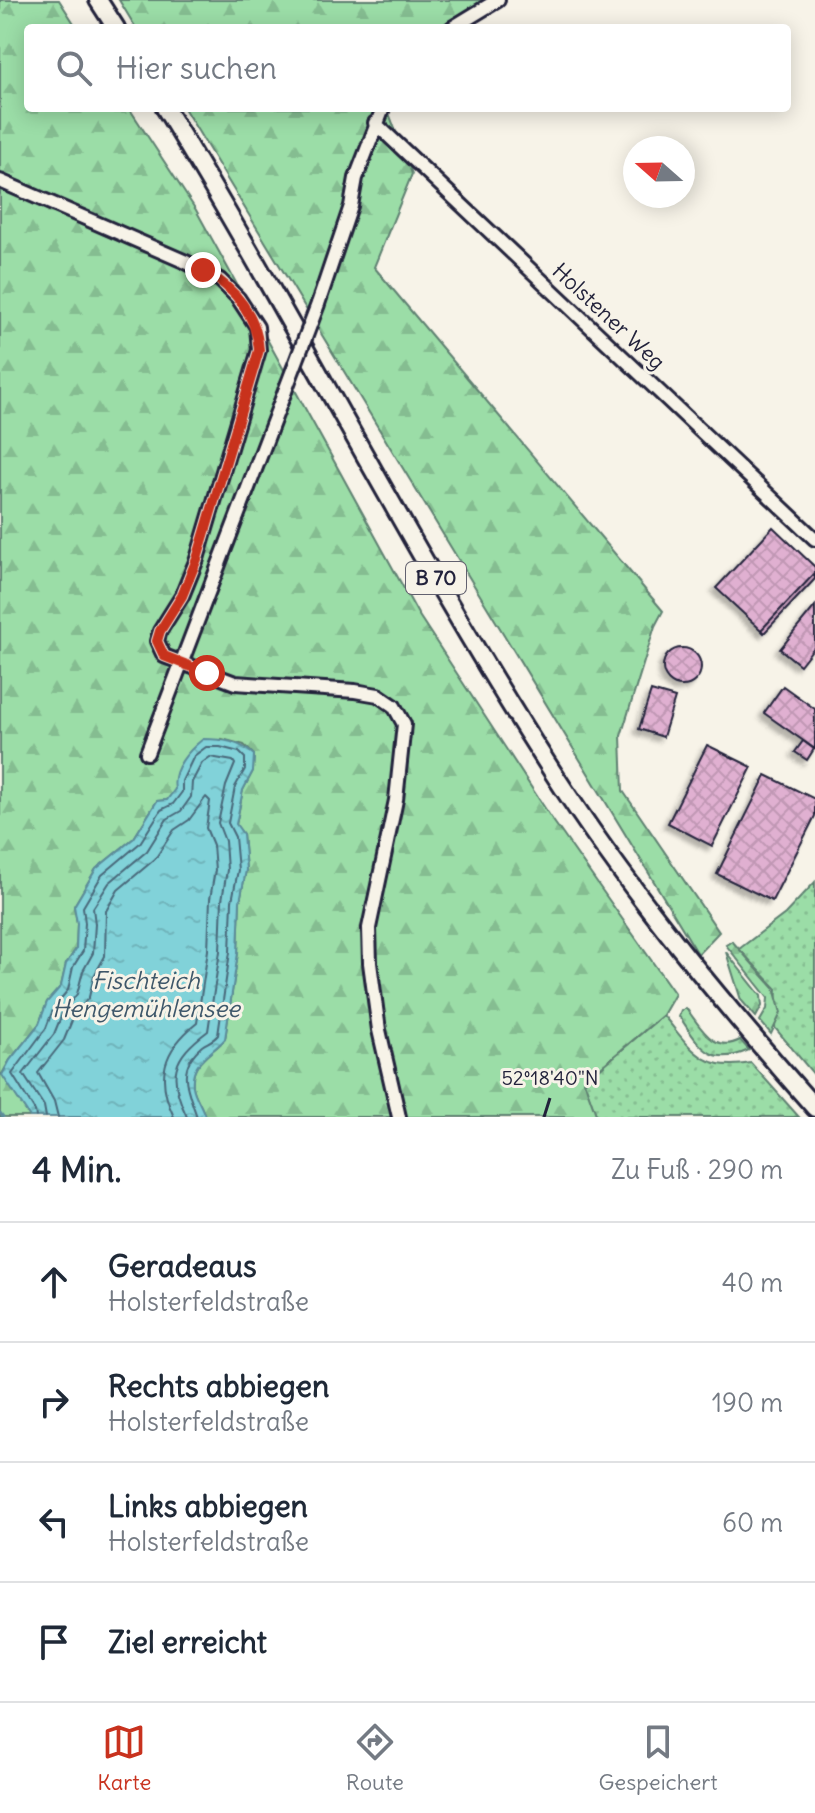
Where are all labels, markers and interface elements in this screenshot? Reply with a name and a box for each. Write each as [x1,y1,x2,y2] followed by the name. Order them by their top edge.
[24,24,791,112] search box
[52,46,96,90] icon: search
[116,49,277,87] text: Hier suchen
[623,136,695,208] north arrow
[185,252,221,288] route end
[547,257,671,375] street label: Holstener Weg
[406,562,466,594] road number: B 70
[189,655,225,691] route start
[52,965,242,1023] water label: Fischteich Hengemühlensee
[501,1065,599,1090] text: 52°18'40"N
[32,1148,122,1191] text: 4 Min.
[611,1153,783,1186] text: Zu Fuß · 290 m
[108,1247,257,1285] text: Geradeaus
[32,1260,76,1304] icon: ahead
[722,1266,783,1299] text: 40 m
[108,1285,309,1318] text: Holsterfeldstraße
[108,1367,329,1405] text: Rechts abbiegen
[32,1380,76,1424] icon: right
[712,1386,783,1419] text: 190 m
[108,1405,309,1438] text: Holsterfeldstraße
[108,1487,308,1525] text: Links abbiegen
[32,1500,76,1544] icon: left
[722,1506,783,1539] text: 60 m
[108,1525,309,1558] text: Holsterfeldstraße
[32,1620,76,1664] icon: arrive
[108,1623,267,1661] text: Ziel erreicht
[97,1720,151,1796] tab: Karte
[346,1720,404,1796] tab: Route
[598,1720,718,1796] tab: Gespeichert

